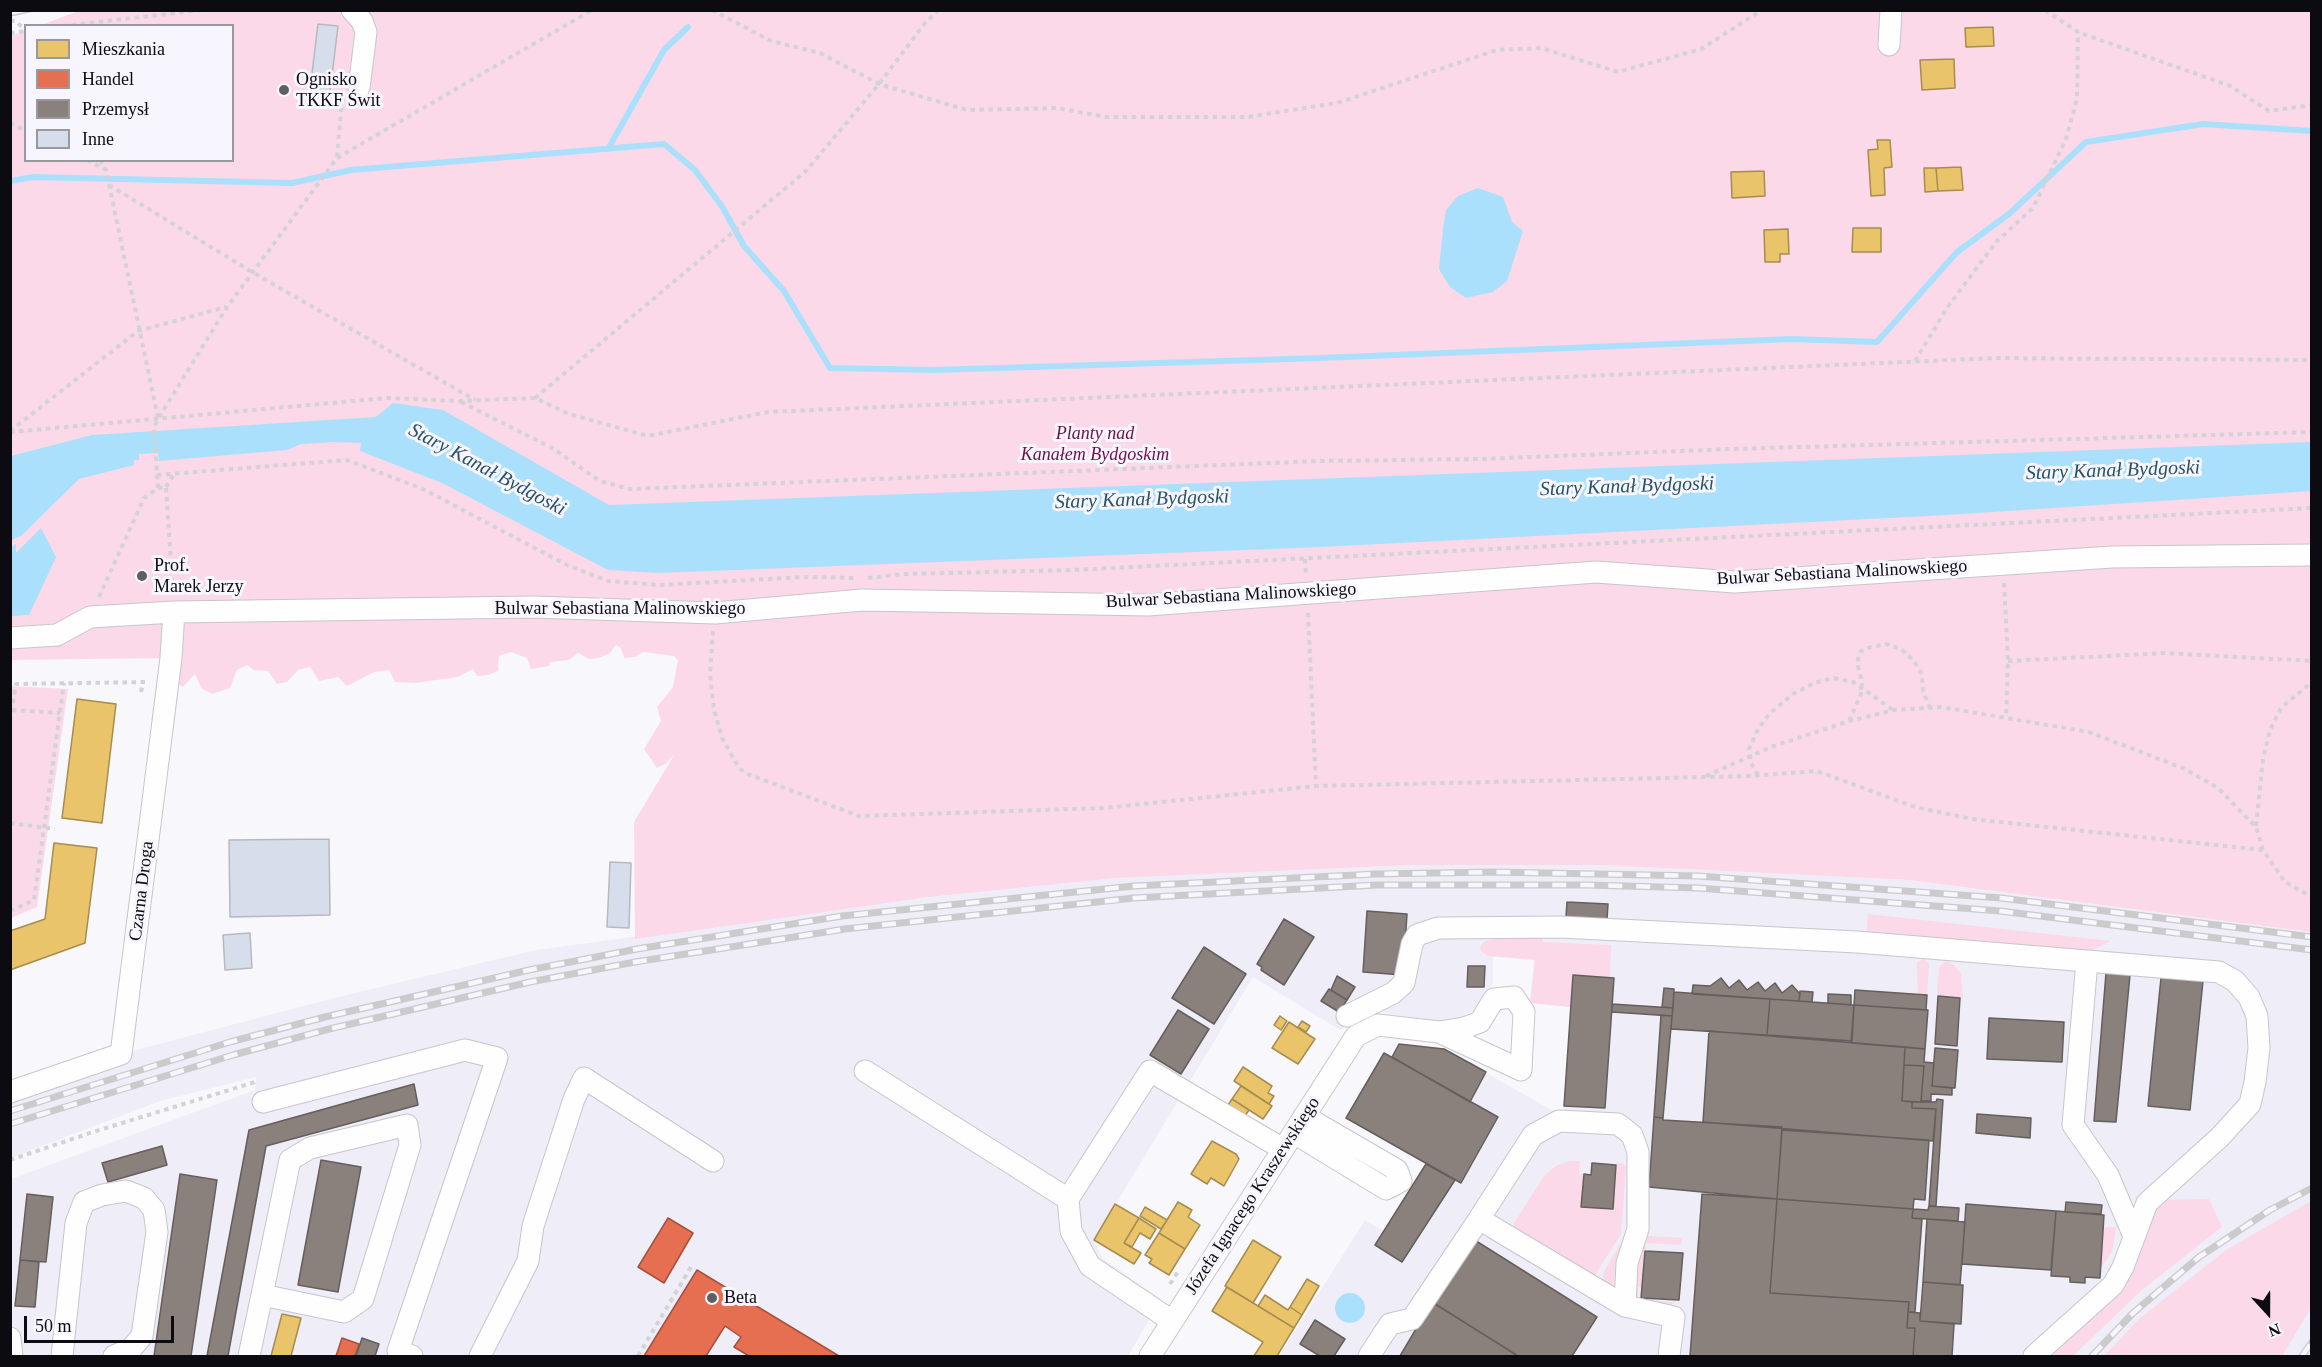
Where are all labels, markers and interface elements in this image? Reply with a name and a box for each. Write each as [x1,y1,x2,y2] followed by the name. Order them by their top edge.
[24,24,234,162] legend
[82,39,165,59] text: Mieszkania
[82,69,134,89] text: Handel
[296,69,381,112] place label: Ognisko TKKF Świt
[277,83,291,97] marker: Ognisko TKKF Świt
[82,99,149,119] text: Przemysł
[82,129,114,149] text: Inne
[404,418,570,522] water label: Stary Kanał Bydgoski
[1021,423,1169,466] park label: Planty nad Kanałem Bydgoskim
[2025,456,2201,486] water label: Stary Kanał Bydgoski
[1539,472,1715,502] water label: Stary Kanał Bydgoski
[1054,485,1230,515] water label: Stary Kanał Bydgoski
[154,555,243,598] place label: Prof. Marek Jerzy
[1716,556,1968,590] street label: Bulwar Sebastiana Malinowskiego
[135,569,149,583] marker: Prof. Marek Jerzy
[1105,579,1357,613] street label: Bulwar Sebastiana Malinowskiego
[495,598,745,620] street label: Bulwar Sebastiana Malinowskiego
[125,840,159,942] street label: Czarna Droga
[1181,1093,1325,1299] street label: Józefa Ignacego Kraszewskiego
[2238,1283,2298,1343] north arrow
[724,1287,757,1309] place label: Beta
[705,1291,719,1305] marker: Beta
[27,1304,177,1342] scale bar
[35,1316,72,1336] text: 50 m
[2266,1320,2283,1340] text: N

